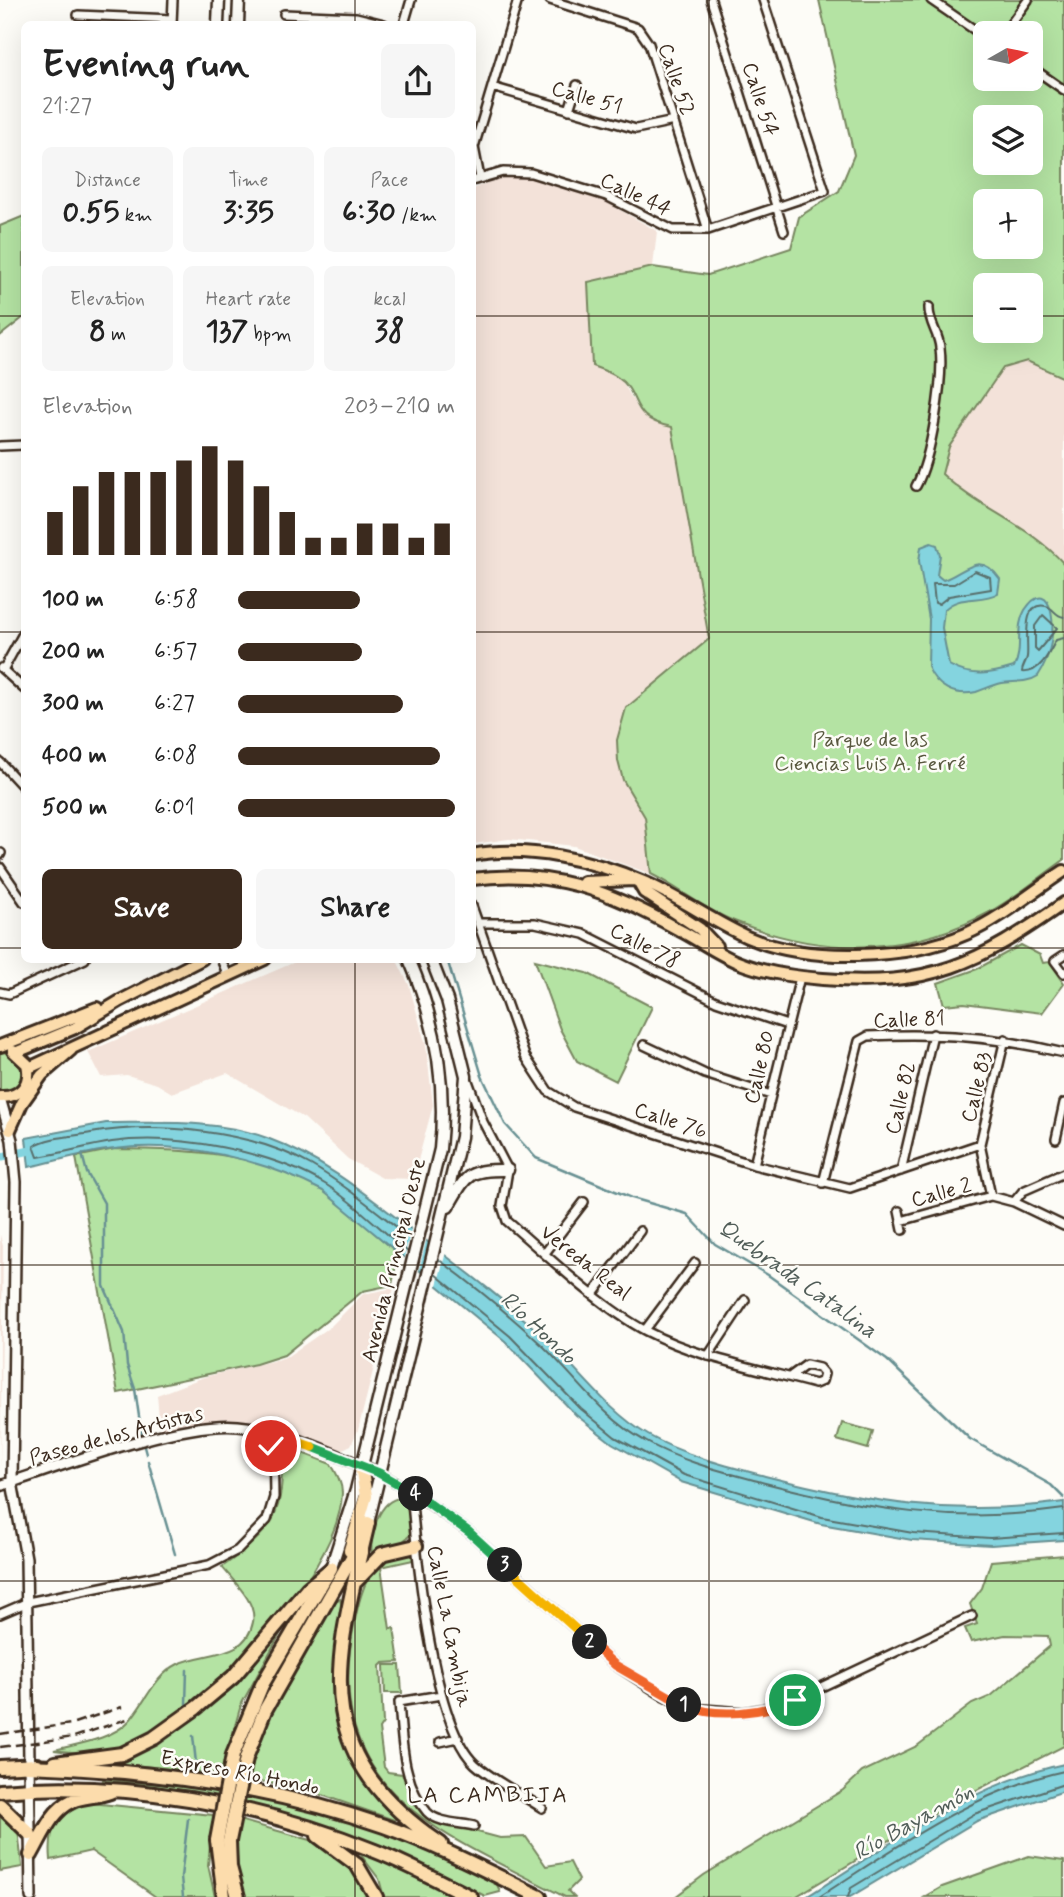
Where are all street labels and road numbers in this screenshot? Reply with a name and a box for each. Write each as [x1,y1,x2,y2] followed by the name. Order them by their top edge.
[651,40,701,119] street label: Calle 52
[735,59,785,140] street label: Calle 54
[548,75,625,121] street label: Calle 51
[595,166,676,224] street label: Calle 44
[605,916,684,975] street label: Calle 78
[873,1005,945,1035] street label: Calle 81
[738,1028,782,1107] street label: Calle 80
[955,1049,999,1125] street label: Calle 83
[879,1059,923,1137] street label: Calle 82
[631,1096,711,1146] street label: Calle 76
[355,1155,433,1365] street label: Avenida Principal Oeste
[908,1172,974,1214] street label: Calle 2
[534,1219,637,1307] street label: Vereda Real
[26,1399,206,1473] street label: Paseo de los Artistas
[420,1543,478,1710] street label: Calle La Cambija
[158,1744,322,1802] street label: Expreso Río Hondo

